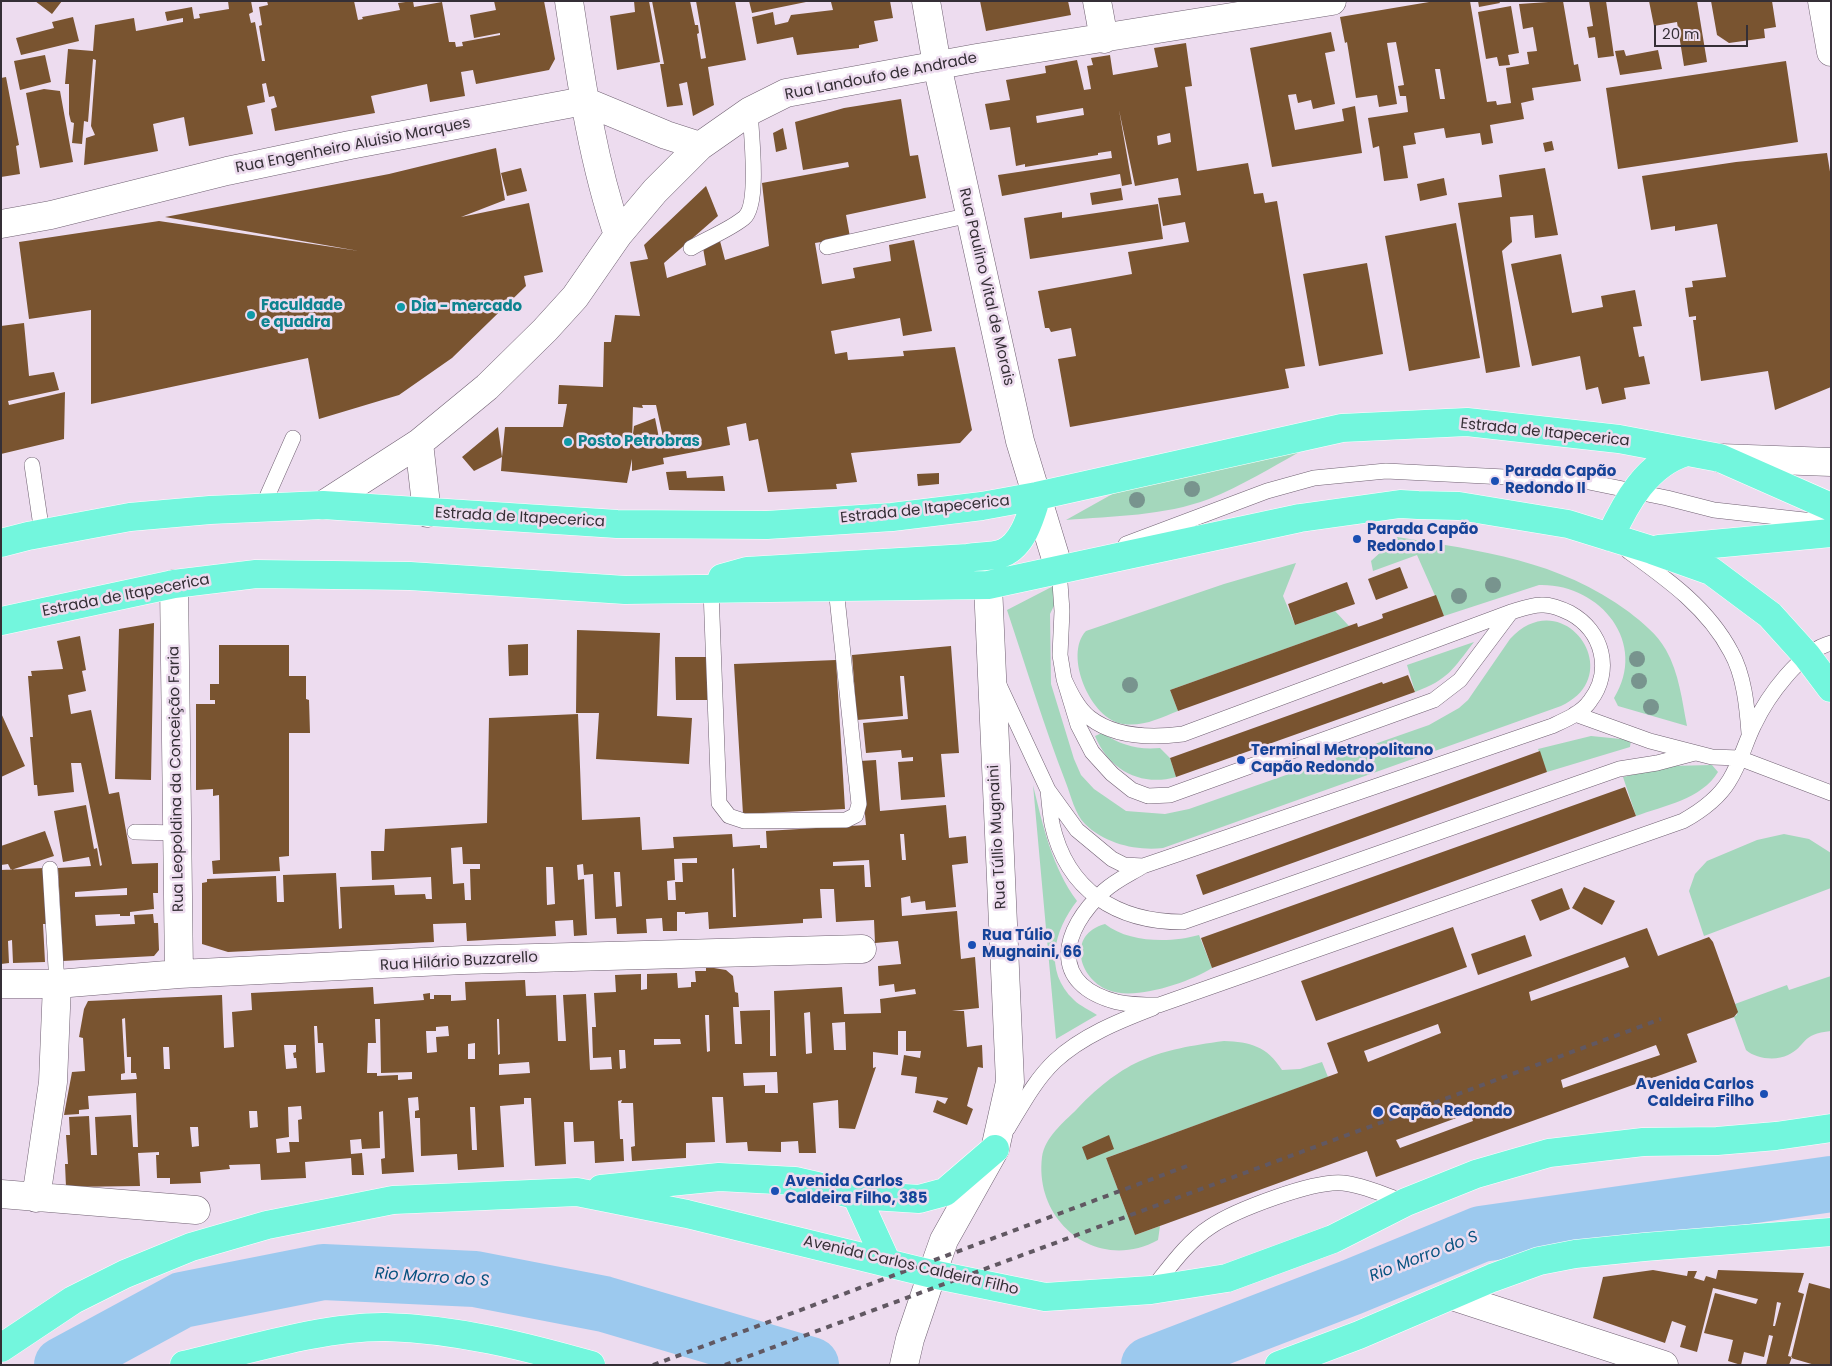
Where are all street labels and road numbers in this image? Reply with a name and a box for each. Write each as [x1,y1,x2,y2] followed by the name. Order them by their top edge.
[783,50,979,104] street label: Rua Landoufo de Andrade
[234,114,472,178] street label: Rua Engenheiro Aluisio Marques
[954,186,1018,388] street label: Rua Paulino Vital de Morais
[1459,415,1631,451] street label: Estrada de Itapecerica
[839,492,1011,528] street label: Estrada de Itapecerica
[435,505,605,531] street label: Estrada de Itapecerica
[41,571,211,621] street label: Estrada de Itapecerica
[166,646,188,912] street label: Rua Leopoldina da Conceição Faria
[985,764,1011,910] street label: Rua Túllio Mugnaini
[380,949,538,975] street label: Rua Hilário Buzzarello
[802,1232,1020,1300] street label: Avenida Carlos Caldeira Filho

